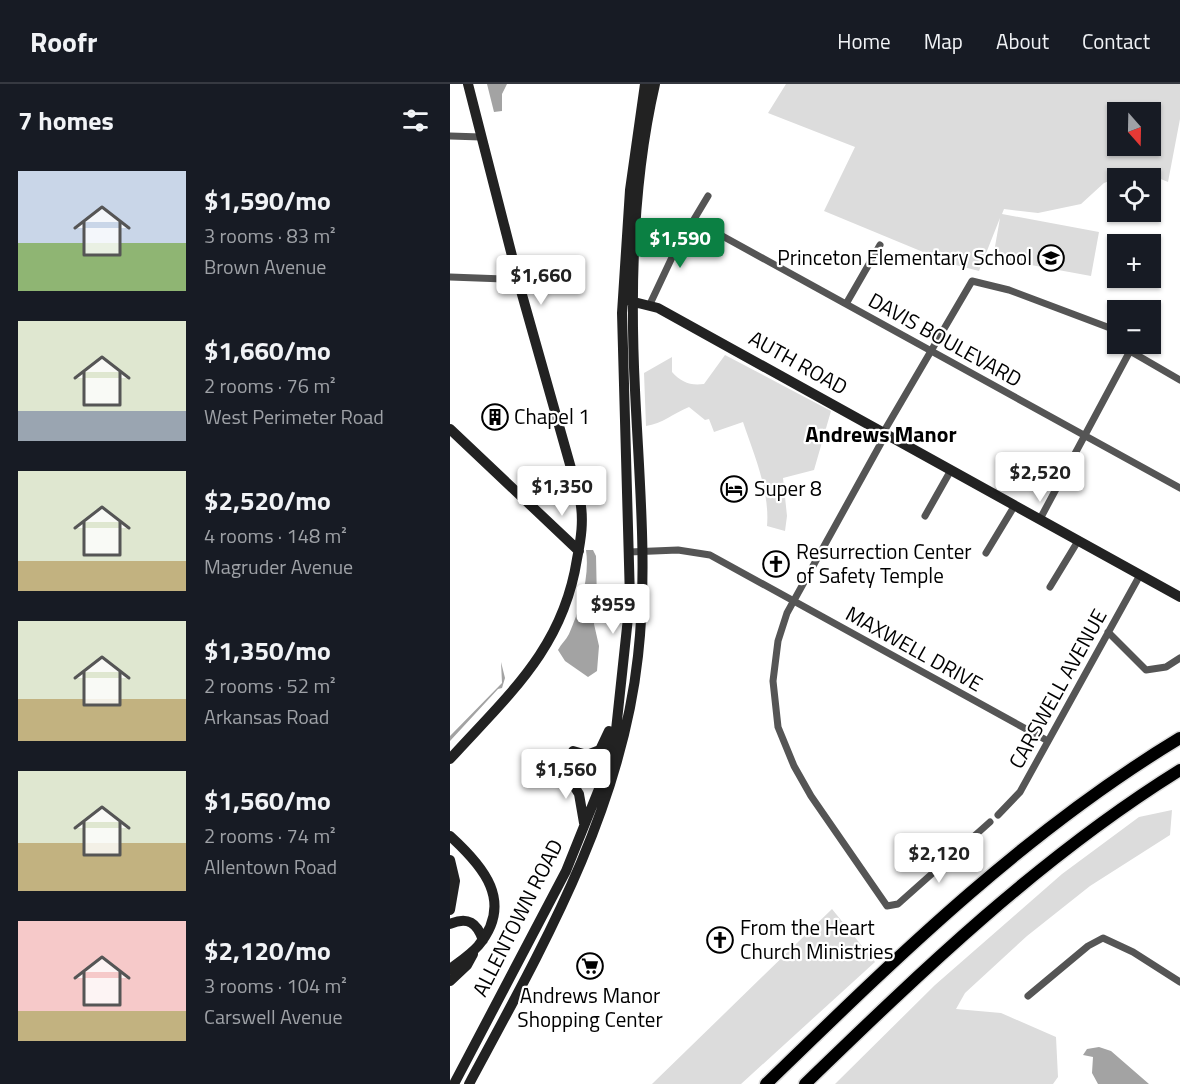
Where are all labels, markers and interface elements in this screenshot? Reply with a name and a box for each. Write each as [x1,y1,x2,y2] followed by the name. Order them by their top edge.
[30,20,97,63] text: Roofr
[837,25,891,57] text: Home
[924,25,963,57] text: Map
[996,25,1049,57] text: About
[1082,25,1150,57] text: Contact
[18,101,114,140] text: 7 homes
[1107,102,1161,156] north arrow
[1107,102,1161,354] map controls
[399,104,432,137] icon: filters
[1107,168,1161,222] button: locate
[204,181,331,220] text: $1,590/mo
[66,195,138,267] icon: home
[631,218,729,269] pin: $1,590
[204,220,336,251] text: 3 rooms · 83 m²
[649,222,711,253] text: $1,590
[1107,234,1161,288] button: +
[777,241,1032,273] place label: Princeton Elementary School
[1036,243,1066,273] school or university icon: Princeton Elementary School
[204,251,326,282] text: Brown Avenue
[492,255,590,306] pin: $1,660
[510,259,572,290] text: $1,660
[863,284,1028,395] street label: DAVIS BOULEVARD
[1107,300,1161,354] button: −
[743,322,854,402] street label: AUTH ROAD
[204,331,331,370] text: $1,660/mo
[66,345,138,417] icon: home
[204,370,336,401] text: 2 rooms · 76 m²
[514,400,590,432] place label: Chapel 1
[204,401,384,432] text: West Perimeter Road
[480,402,510,432] building icon: Chapel 1
[805,417,957,451] district label: Andrews Manor
[991,452,1089,503] pin: $2,520
[1009,456,1071,487] text: $2,520
[513,466,611,517] pin: $1,350
[531,470,593,501] text: $1,350
[754,472,822,504] place label: Super 8
[719,474,749,504] hotel icon: Super 8
[204,481,331,520] text: $2,520/mo
[66,495,138,567] icon: home
[204,520,347,551] text: 4 rooms · 148 m²
[796,535,972,591] place label: Resurrection Center of Safety Temple
[761,549,791,579] church icon: Resurrection Center of Safety Temple
[204,551,353,582] text: Magruder Avenue
[577,584,649,635] pin: $959
[591,588,635,619] text: $959
[840,597,989,699] street label: MAXWELL DRIVE
[1000,603,1114,774] street label: CARSWELL AVENUE
[204,631,331,670] text: $1,350/mo
[66,645,138,717] icon: home
[204,670,336,701] text: 2 rooms · 52 m²
[204,701,329,732] text: Arkansas Road
[517,749,615,800] pin: $1,560
[535,753,597,784] text: $1,560
[204,781,331,820] text: $1,560/mo
[66,795,138,867] icon: home
[204,820,336,851] text: 2 rooms · 74 m²
[464,833,571,1002] street label: ALLENTOWN ROAD
[890,833,988,884] pin: $2,120
[908,837,970,868] text: $2,120
[204,851,337,882] text: Allentown Road
[740,911,893,967] place label: From the Heart Church Ministries
[705,925,735,955] church icon: From the Heart Church Ministries
[204,931,331,970] text: $2,120/mo
[66,945,138,1017] icon: home
[575,951,605,981] supermarket icon: Andrews Manor Shopping Center
[204,970,347,1001] text: 3 rooms · 104 m²
[517,979,663,1035] place label: Andrews Manor Shopping Center
[204,1001,342,1032] text: Carswell Avenue

